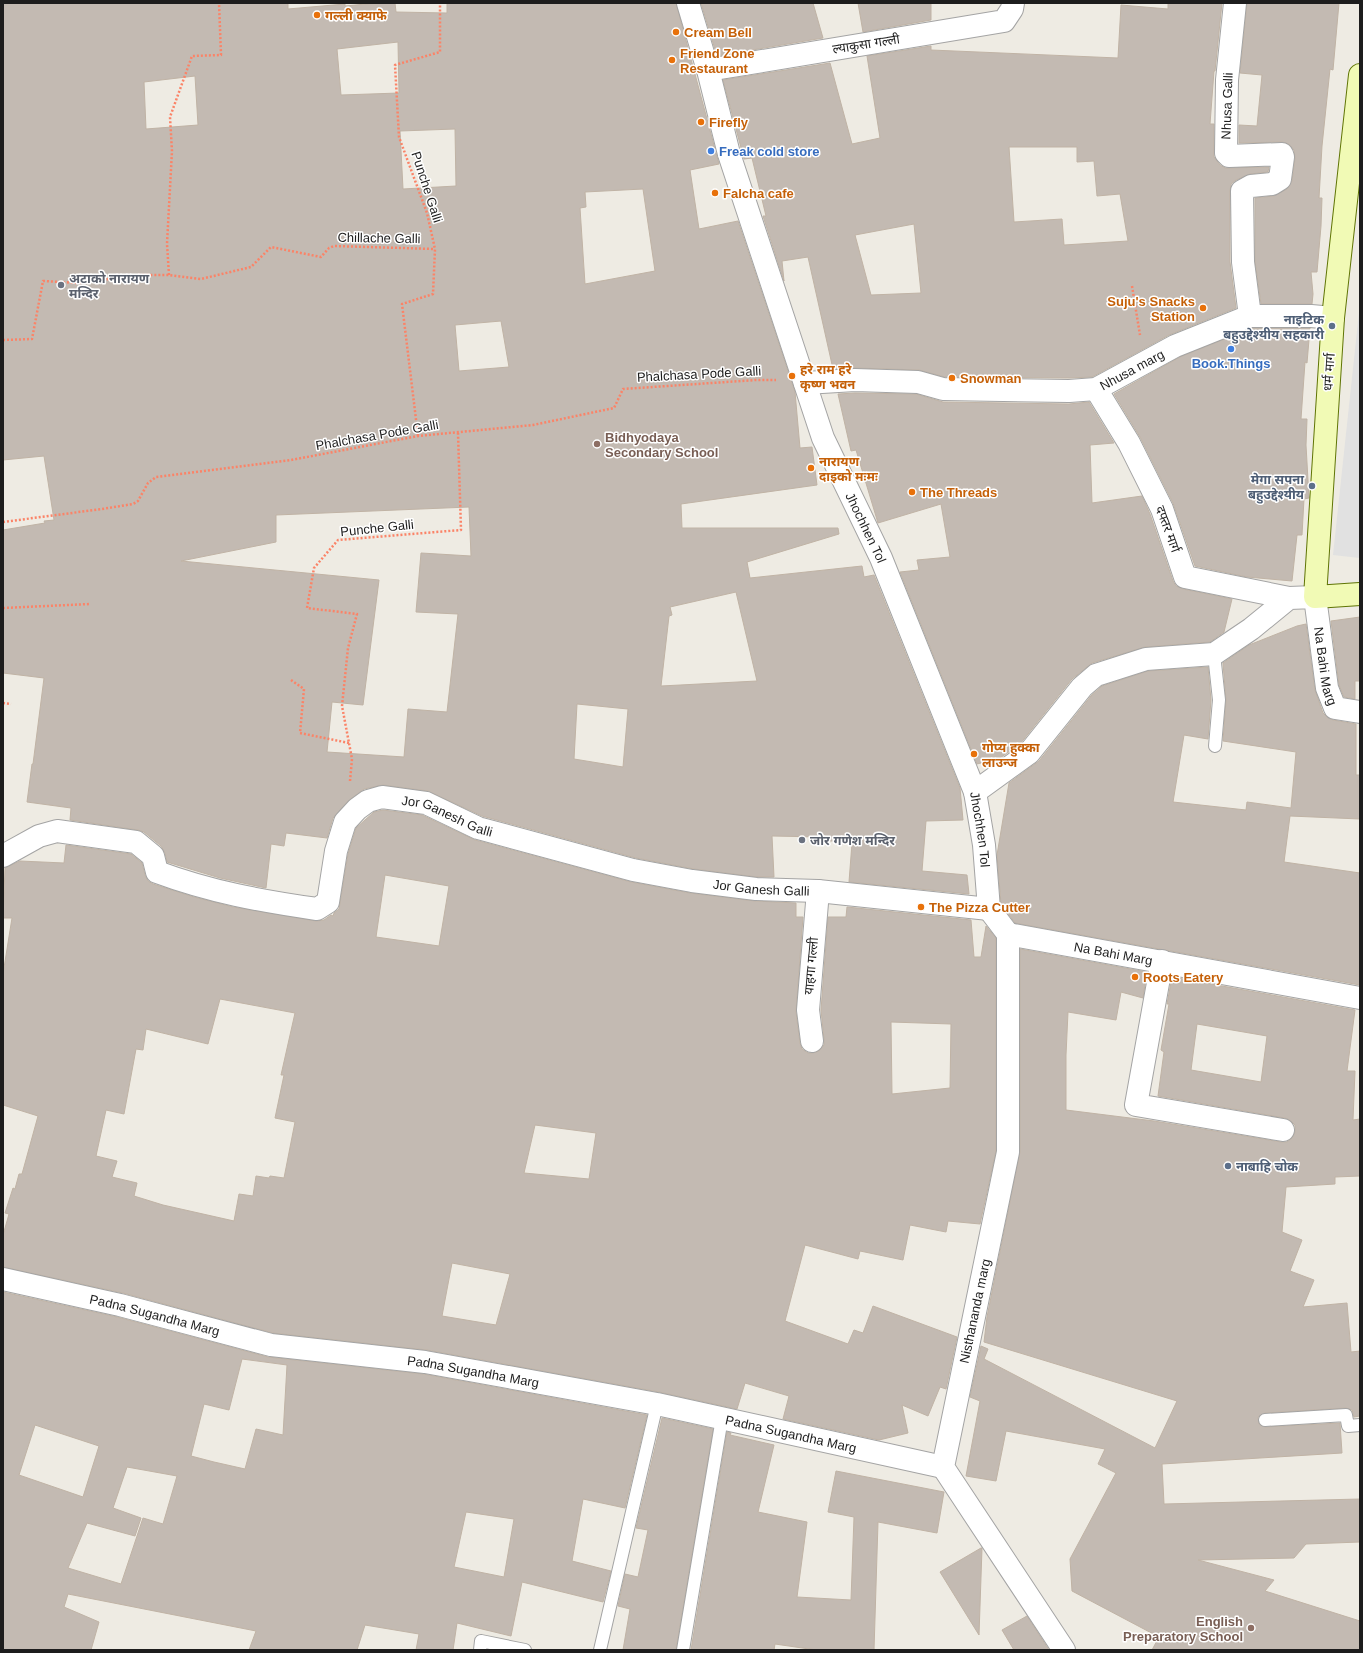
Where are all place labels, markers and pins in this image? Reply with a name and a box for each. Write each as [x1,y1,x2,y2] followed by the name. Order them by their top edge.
[325,8,387,23] place label: गल्ली क्याफे
[312,10,322,20] marker: गल्ली क्याफे
[684,25,752,40] place label: Cream Bell
[671,27,681,37] marker: Cream Bell
[680,46,754,76] place label: Friend Zone Restaurant
[667,55,677,65] marker: Friend Zone Restaurant
[709,115,749,130] place label: Firefly
[696,117,706,127] marker: Firefly
[719,144,819,159] place label: Freak cold store
[706,146,716,156] marker: Freak cold store
[723,186,794,201] place label: Falcha cafe
[710,188,720,198] marker: Falcha cafe
[69,271,150,301] place label: अटाको नारायण मन्दिर
[56,280,66,290] marker: अटाको नारायण मन्दिर
[1107,294,1195,324] place label: Suju's Snacks Station
[1198,303,1208,313] marker: Suju's Snacks Station
[1223,312,1325,344] place label: नाइटिक बहुउद्देश्यीय सहकारी
[1327,321,1337,331] marker: नाइटिक बहुउद्देश्यीय सहकारी
[1226,344,1236,354] marker: Book.Things
[1192,356,1270,371] place label: Book.Things
[800,362,856,393] place label: हरे राम हरे कृष्ण भवन
[787,371,797,381] marker: हरे राम हरे कृष्ण भवन
[960,371,1021,386] place label: Snowman
[947,373,957,383] marker: Snowman
[605,430,718,460] place label: Bidhyodaya Secondary School
[592,439,602,449] marker: Bidhyodaya Secondary School
[819,454,879,484] place label: नारायण दाइको मःमः
[806,463,816,473] marker: नारायण दाइको मःमः
[1248,472,1305,504] place label: मेगा सपना बहुउद्देश्यीय
[1307,481,1317,491] marker: मेगा सपना बहुउद्देश्यीय
[920,485,997,500] place label: The Threads
[907,487,917,497] marker: The Threads
[982,740,1041,770] place label: गोप्य हुक्का लाउन्ज
[969,749,979,759] marker: गोप्य हुक्का लाउन्ज
[810,833,895,848] place label: जोर गणेश मन्दिर
[797,835,807,845] marker: जोर गणेश मन्दिर
[929,900,1030,915] place label: The Pizza Cutter
[916,902,926,912] marker: The Pizza Cutter
[1143,970,1224,985] place label: Roots Eatery
[1130,972,1140,982] marker: Roots Eatery
[1236,1159,1298,1174] place label: नाबाहि चोक
[1223,1161,1233,1171] marker: नाबाहि चोक
[1123,1614,1243,1644] place label: English Preparatory School
[1246,1623,1256,1633] marker: English Preparatory School

